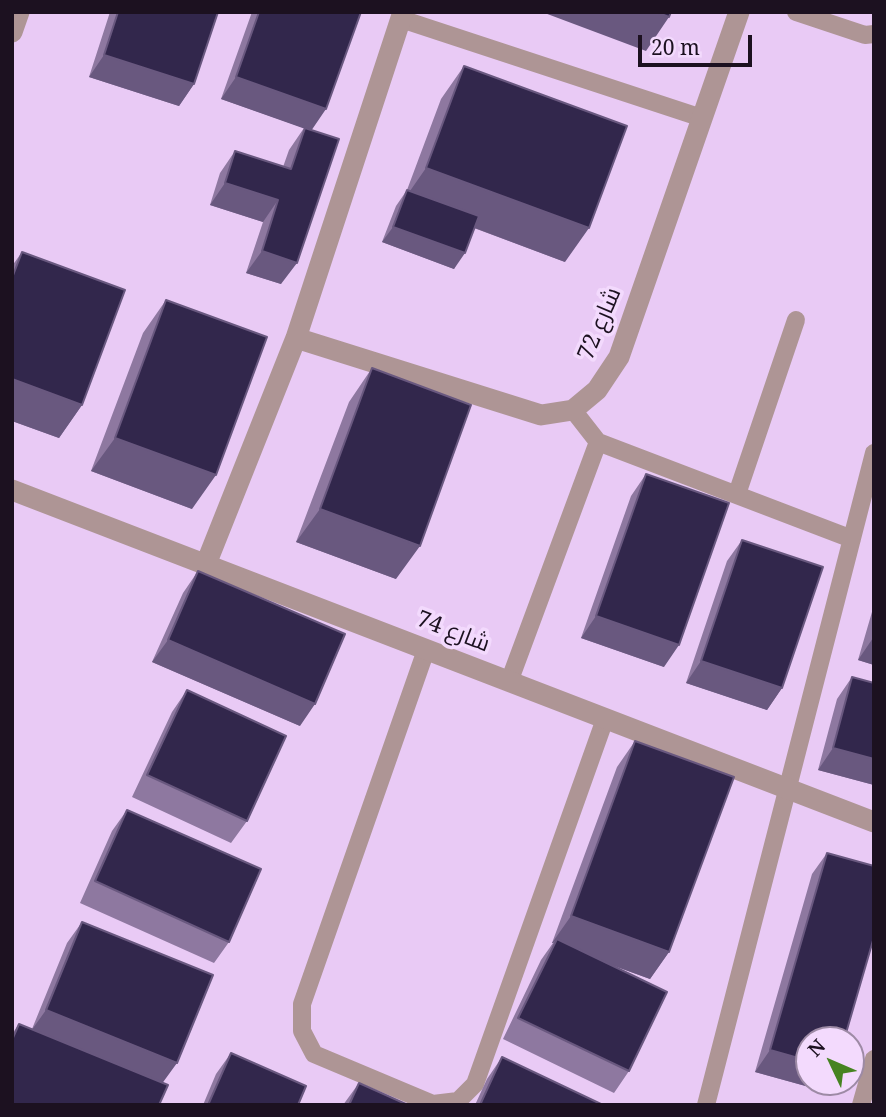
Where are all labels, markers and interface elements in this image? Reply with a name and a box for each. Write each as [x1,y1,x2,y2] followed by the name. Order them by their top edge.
[641,21,755,65] scale bar
[651,33,700,61] text: 20 m
[572,284,628,364] street label: شارع 72
[412,605,494,659] street label: شارع 74
[795,1026,865,1096] north arrow
[802,1033,831,1062] text: N

